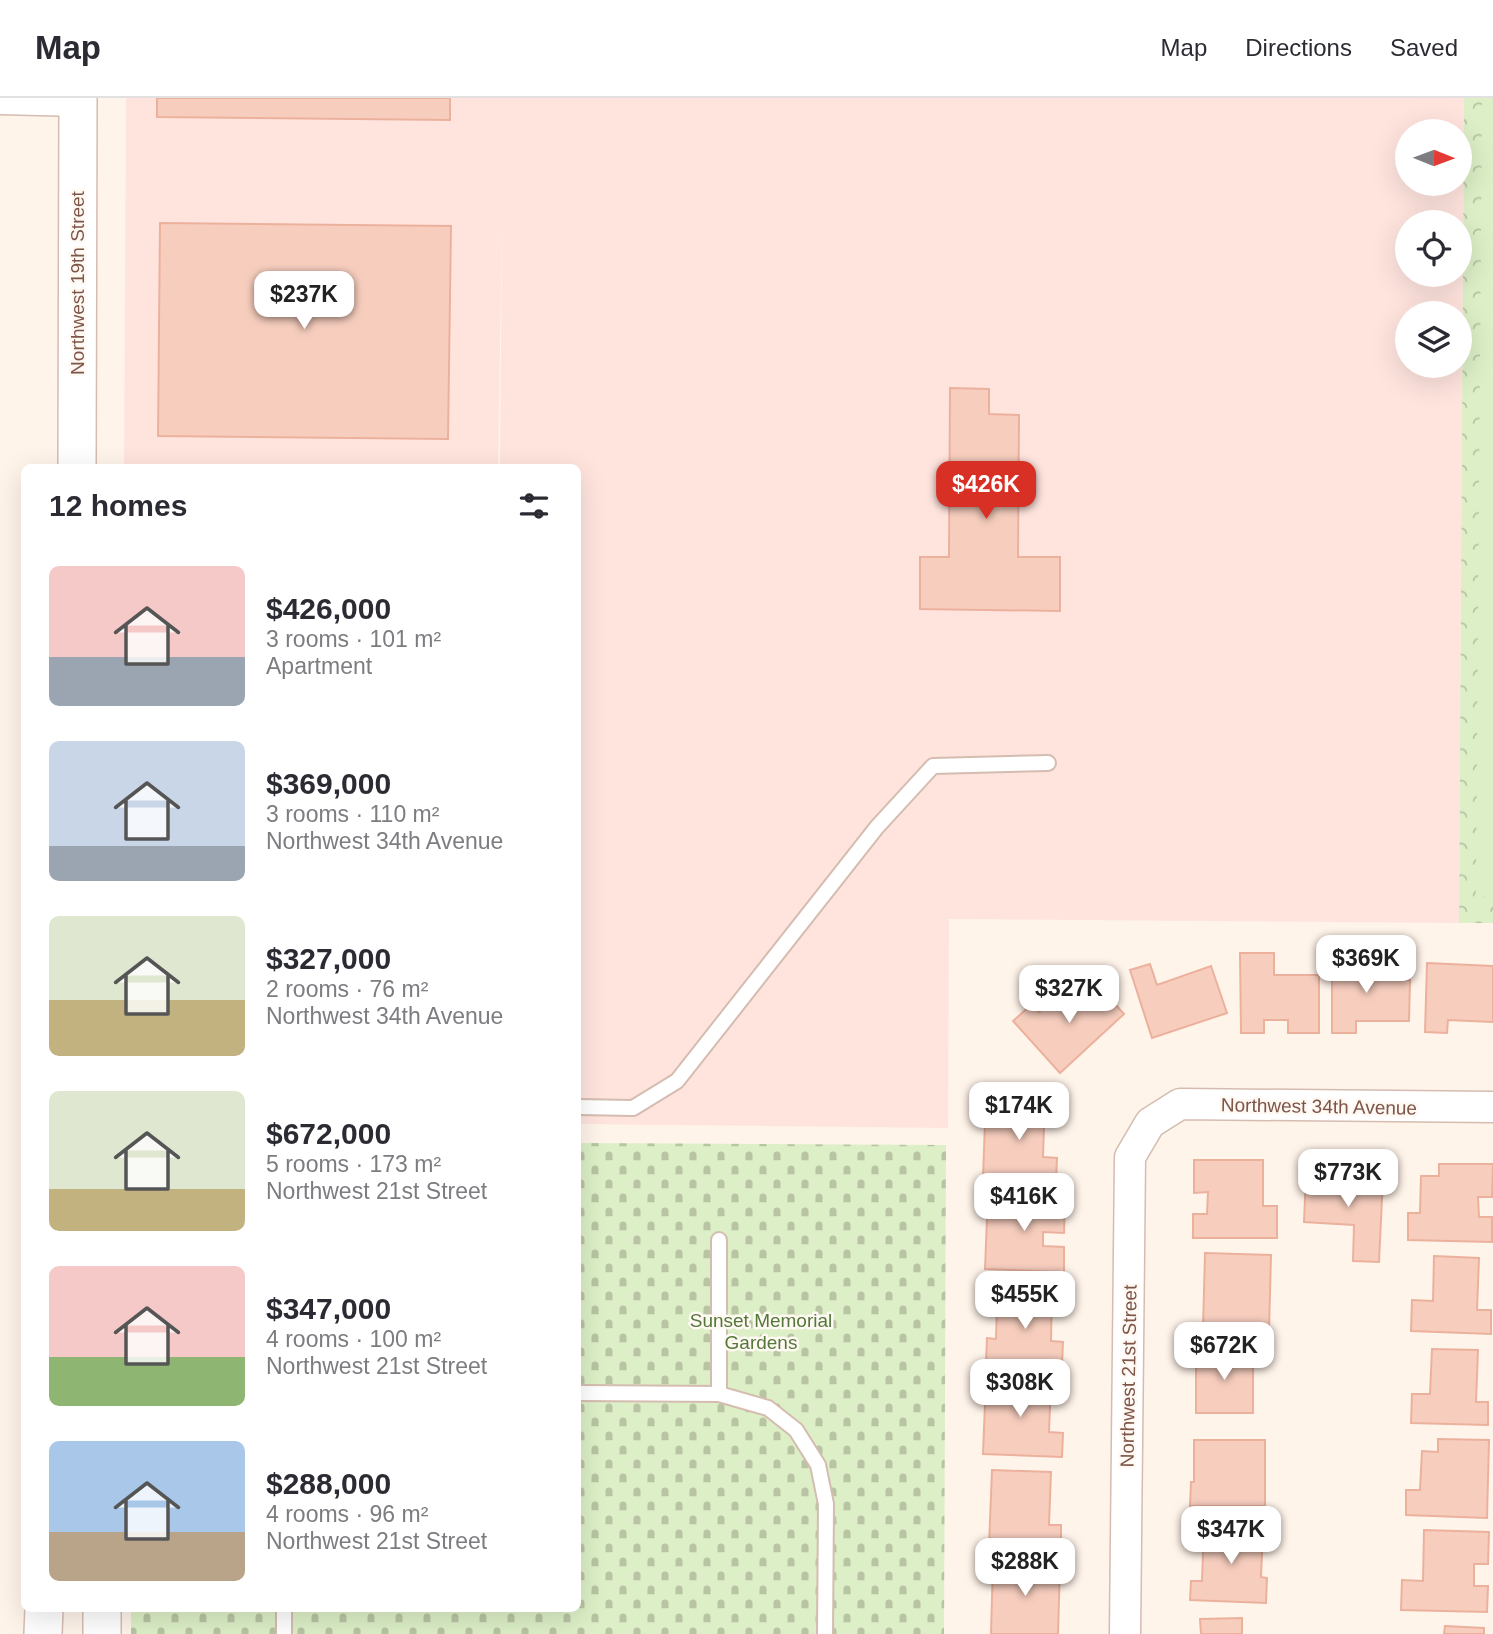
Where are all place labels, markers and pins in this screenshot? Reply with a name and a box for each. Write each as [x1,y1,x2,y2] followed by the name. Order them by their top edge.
[255,272,353,331] pin: $237K
[937,462,1035,521] pin: $426K
[1317,936,1415,995] pin: $369K
[1020,965,1118,1025] pin: $327K
[970,1082,1068,1142] pin: $174K
[1299,1150,1397,1209] pin: $773K
[975,1174,1073,1233] pin: $416K
[976,1272,1074,1331] pin: $455K
[1175,1322,1273,1382] pin: $672K
[971,1360,1069,1419] pin: $308K
[1182,1506,1280,1566] pin: $347K
[976,1538,1074,1598] pin: $288K

